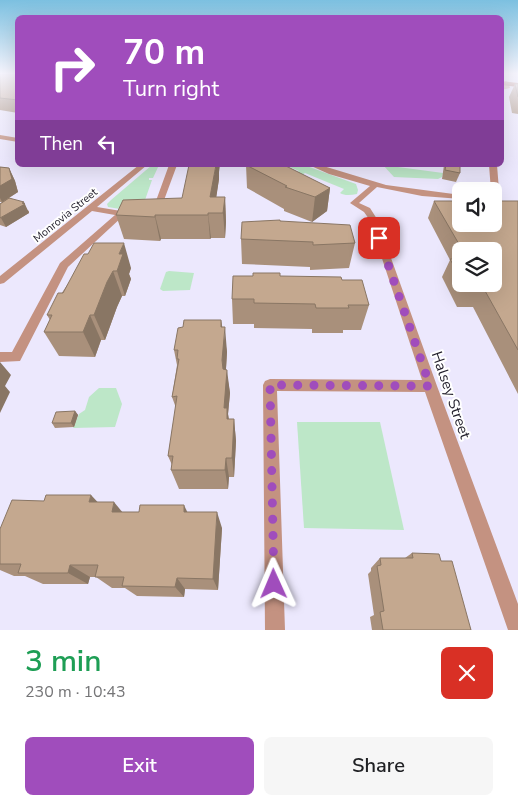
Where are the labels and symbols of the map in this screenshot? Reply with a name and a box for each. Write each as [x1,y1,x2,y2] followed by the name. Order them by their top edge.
[30,185,101,246] street label: Monrovia Street
[358,217,400,259] pin
[427,349,476,442] street label: Halsey Street
[247,557,299,609] position arrow

